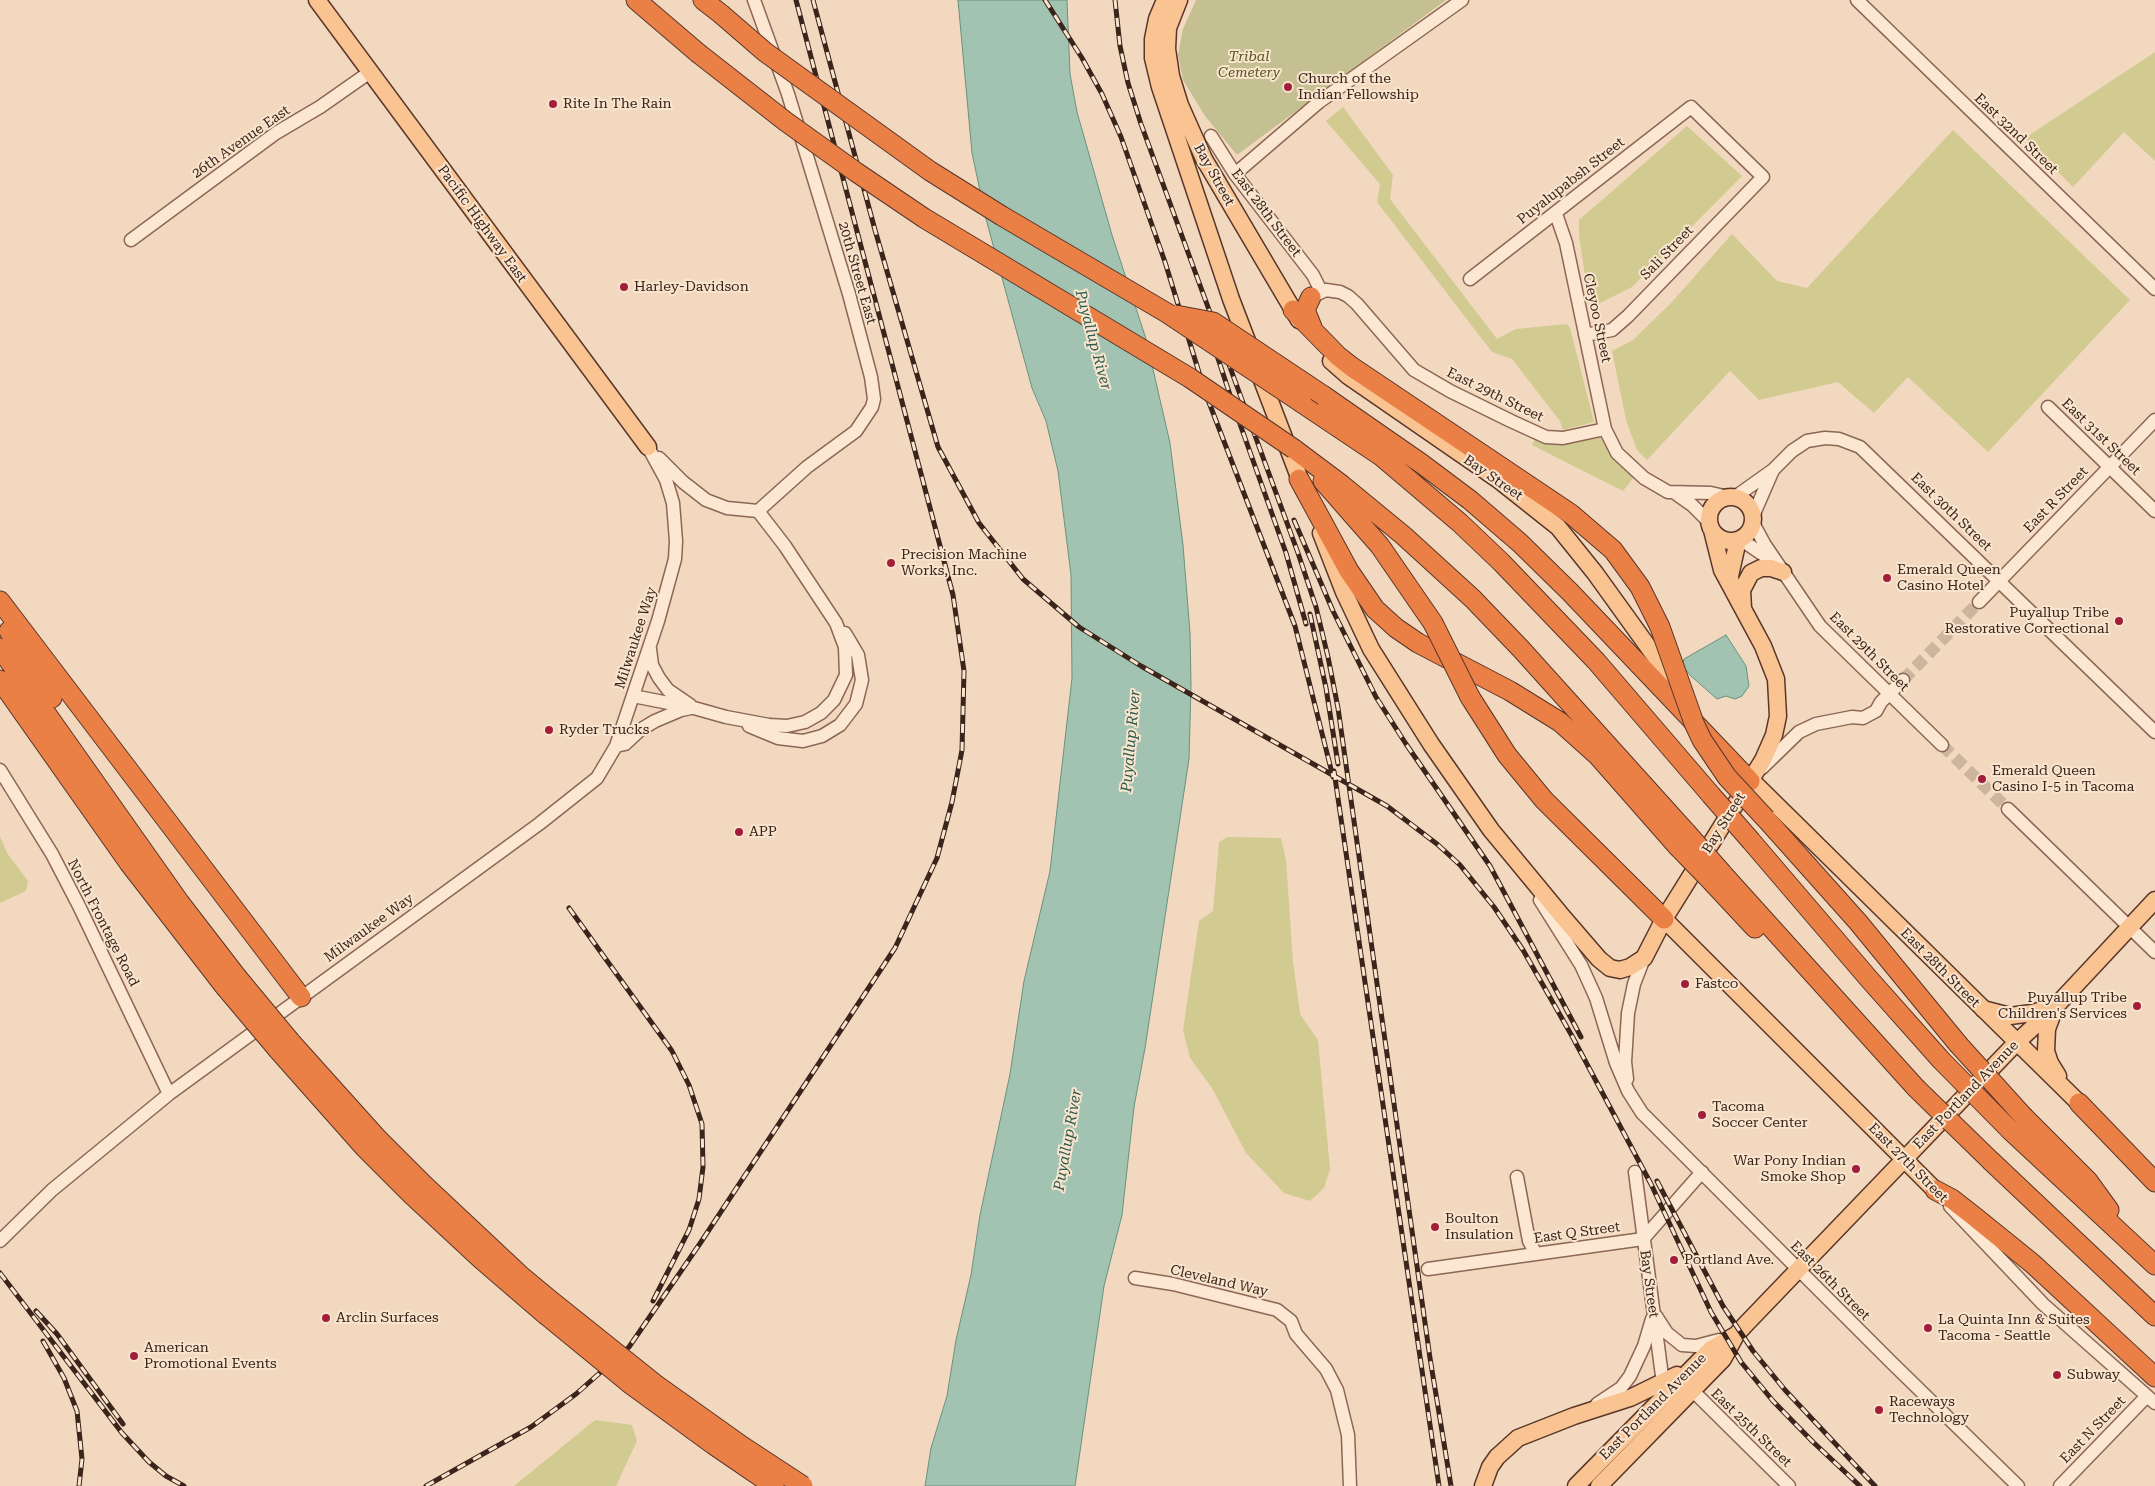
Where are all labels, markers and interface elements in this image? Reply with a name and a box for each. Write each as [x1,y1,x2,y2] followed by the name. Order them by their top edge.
[1218,49,1280,82] park label: Tribal Cemetery
[1298,71,1419,104] place label: Church of the Indian Fellowship
[1282,81,1294,93] marker: Church of the Indian Fellowship
[1971,90,2061,178] street label: East 32nd Street
[563,96,672,112] place label: Rite In The Rain
[547,98,559,110] marker: Rite In The Rain
[189,102,293,182] street label: 26th Avenue East
[1514,134,1628,228] street label: Puyalupabsh Street
[1190,141,1238,209] street label: Bay Street
[434,162,530,286] street label: Pacific Highway East
[1227,166,1305,260] street label: East 28th Street
[834,220,880,326] street label: 20th Street East
[1637,222,1697,284] street label: Sali Street
[1579,272,1615,364] street label: Cleyoo Street
[634,279,749,295] place label: Harley-Davidson
[618,281,630,293] marker: Harley-Davidson
[1071,288,1115,392] water label: Puyallup River
[1444,364,1546,426] street label: East 29th Street
[2058,395,2144,479] street label: East 31st Street
[1460,451,1526,505] street label: Bay Street
[2020,463,2092,537] street label: East R Street
[1907,469,1995,555] street label: East 30th Street
[901,547,1027,580] place label: Precision Machine Works, Inc.
[885,557,897,569] marker: Precision Machine Works, Inc.
[1897,562,2001,594] place label: Emerald Queen Casino Hotel
[1881,572,1893,584] marker: Emerald Queen Casino Hotel
[612,585,660,691] street label: Milwaukee Way
[1945,605,2109,638] place label: Puyallup Tribe Restorative Correctional
[1826,609,1912,695] street label: East 29th Street
[2113,615,2125,627] marker: Puyallup Tribe Restorative Correctional
[1118,689,1144,793] water label: Puyallup River
[559,722,649,738] place label: Ryder Trucks
[543,724,555,736] marker: Ryder Trucks
[1992,763,2134,796] place label: Emerald Queen Casino I-5 in Tacoma
[1976,773,1988,785] marker: Emerald Queen Casino I-5 in Tacoma
[1699,790,1749,856] street label: Bay Street
[749,824,777,840] place label: APP
[733,826,745,838] marker: APP
[64,856,142,990] street label: North Frontage Road
[321,890,417,966] street label: Milwaukee Way
[1897,925,1983,1011] street label: East 28th Street
[1695,976,1738,992] place label: Fastco
[1679,978,1691,990] marker: Fastco
[1998,990,2127,1022] place label: Puyallup Tribe Children's Services
[2131,1000,2143,1012] marker: Puyallup Tribe Children's Services
[1910,1037,2022,1153] street label: East Portland Avenue
[1050,1088,1086,1192] water label: Puyallup River
[1712,1099,1808,1132] place label: Tacoma Soccer Center
[1696,1109,1708,1121] marker: Tacoma Soccer Center
[1865,1120,1951,1206] street label: East 27th Street
[1733,1153,1846,1186] place label: War Pony Indian Smoke Shop
[1850,1163,1862,1175] marker: War Pony Indian Smoke Shop
[1445,1211,1514,1244] place label: Boulton Insulation
[1533,1219,1621,1247] street label: East Q Street
[1429,1221,1441,1233] marker: Boulton Insulation
[1787,1238,1873,1324] street label: East 26th Street
[1636,1249,1662,1319] street label: Bay Street
[1684,1252,1774,1268] place label: Portland Ave.
[1668,1254,1680,1266] marker: Portland Ave.
[1168,1262,1270,1300] street label: Cleveland Way
[336,1310,439,1326] place label: Arclin Surfaces
[320,1312,332,1324] marker: Arclin Surfaces
[1938,1312,2090,1344] place label: La Quinta Inn & Suites Tacoma - Seattle
[1922,1322,1934,1334] marker: La Quinta Inn & Suites Tacoma - Seattle
[144,1340,277,1372] place label: American Promotional Events
[128,1350,140,1362] marker: American Promotional Events
[1596,1350,1710,1464] street label: East Portland Avenue
[2067,1367,2120,1383] place label: Subway
[2051,1369,2063,1381] marker: Subway
[1707,1385,1795,1471] street label: East 25th Street
[2057,1393,2129,1467] street label: East N Street
[1889,1394,1969,1426] place label: Raceways Technology
[1873,1404,1885,1416] marker: Raceways Technology

